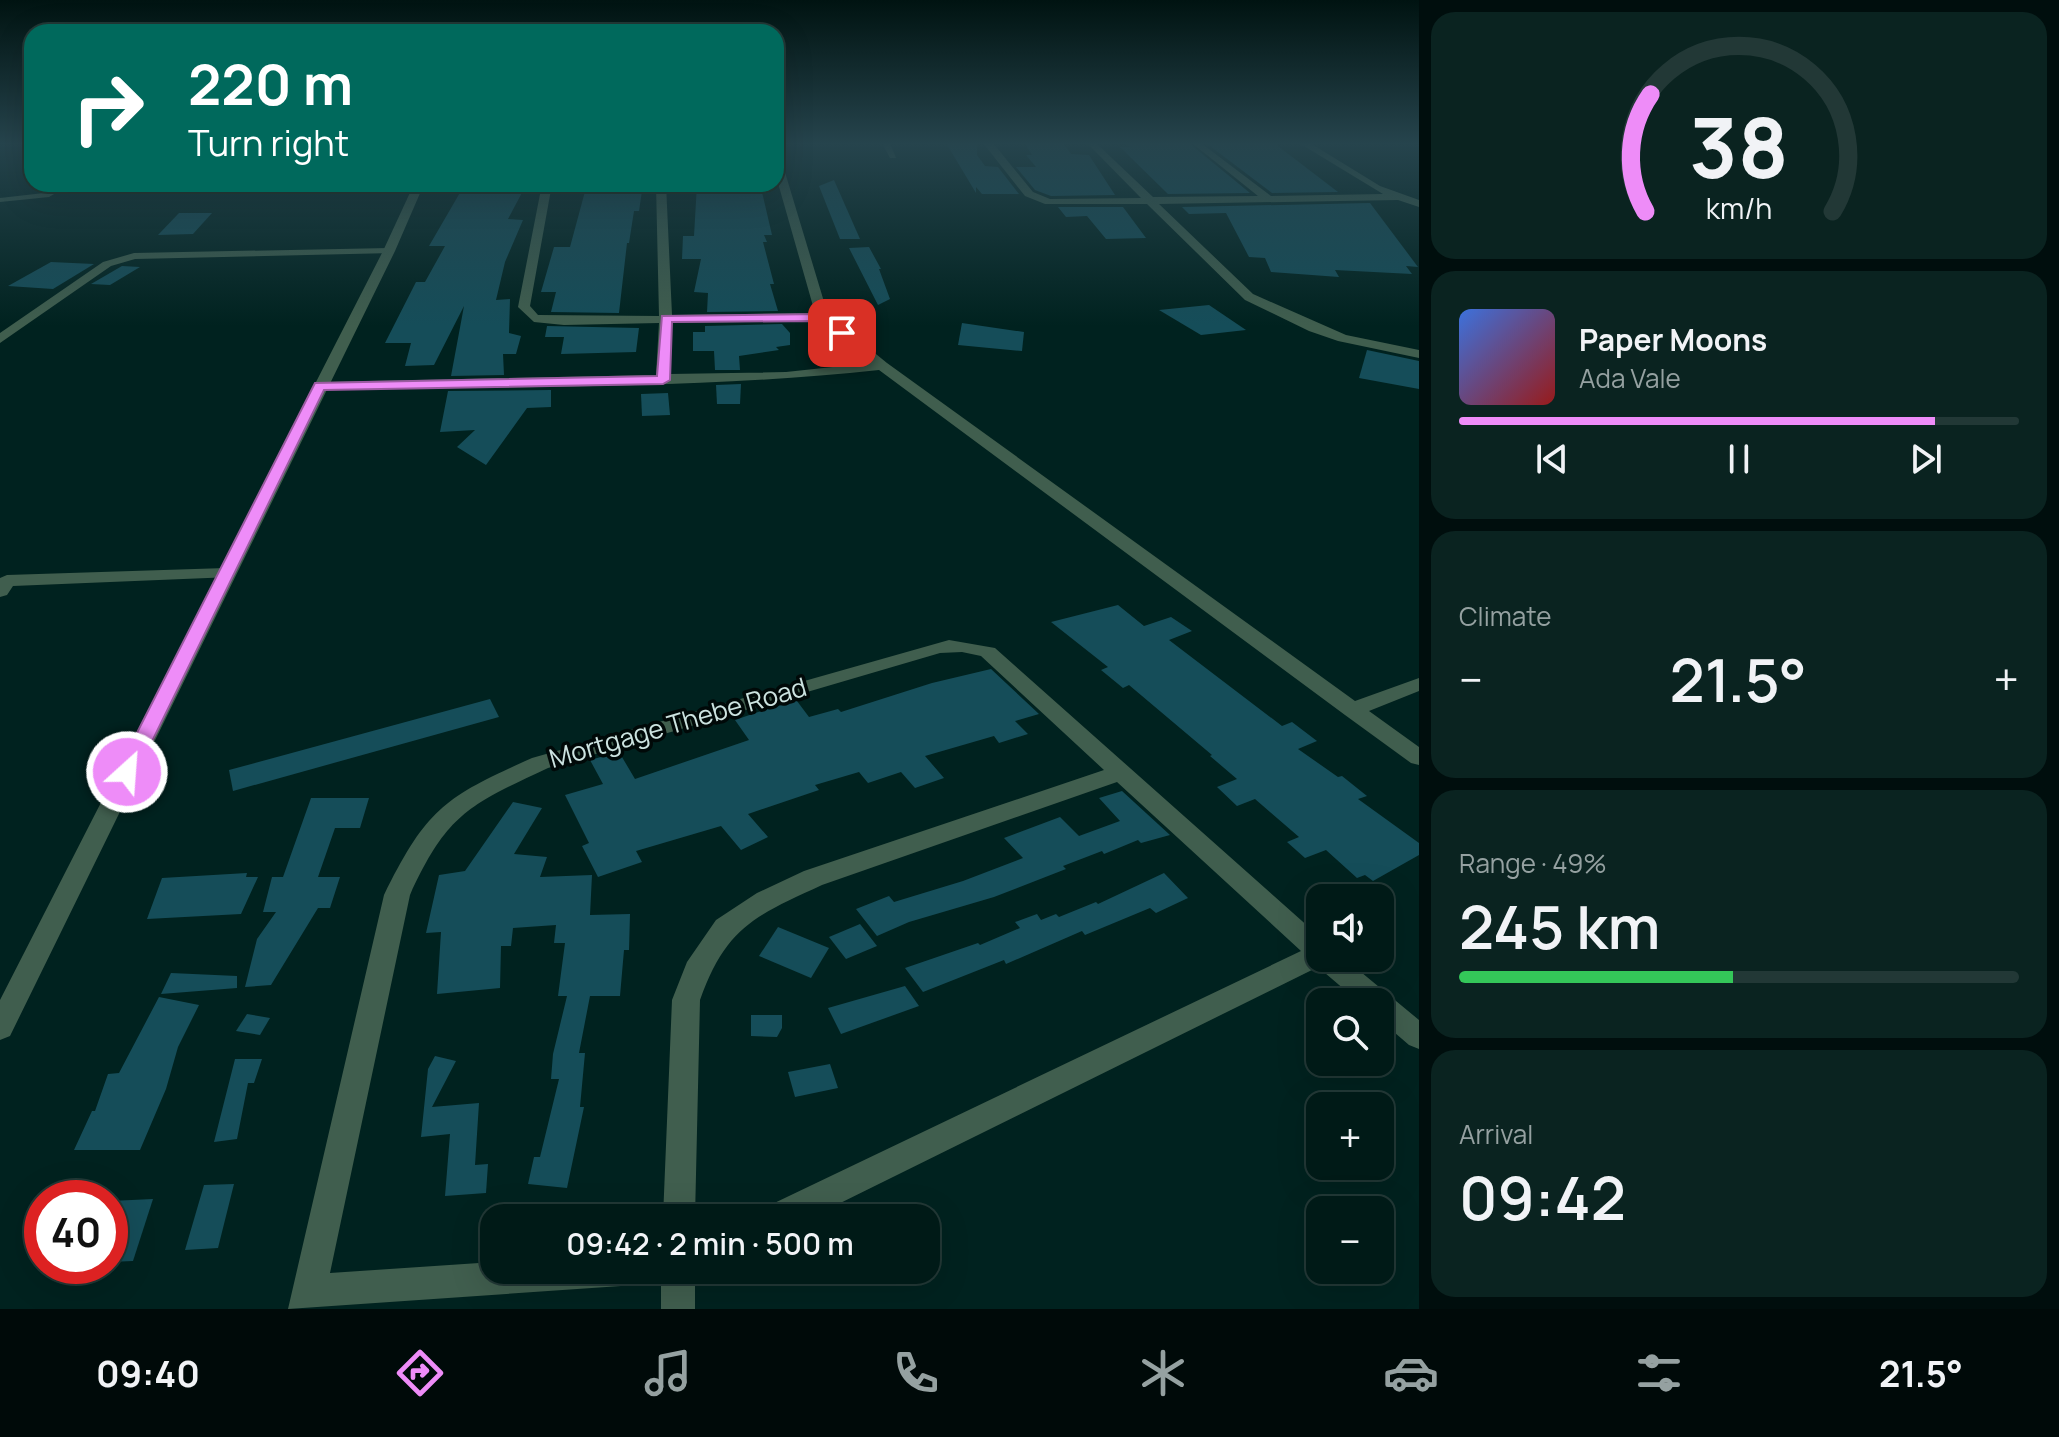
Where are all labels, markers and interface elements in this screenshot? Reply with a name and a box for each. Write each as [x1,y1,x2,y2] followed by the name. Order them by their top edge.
[188,45,353,122] text: 220 m
[56,56,160,160] icon: right
[1689,88,1789,202] text: 38
[188,118,349,167] text: Turn right
[1706,189,1772,228] text: km/h
[808,299,876,367] pin
[820,311,864,355] icon: arrive
[1579,319,1767,360] text: Paper Moons
[1579,360,1681,396] text: Ada Vale
[1530,437,1574,481] icon: previous
[1717,437,1761,481] icon: pause
[1904,437,1948,481] icon: next
[1459,598,1551,634] text: Climate
[1670,638,1807,720] text: 21.5°
[1459,649,1483,709] text: −
[1994,649,2019,709] text: +
[545,668,811,776] street label: Mortgage Thebe Road
[85,730,169,814] position arrow
[1459,845,1607,881] text: Range · 49%
[1306,884,1394,1284] map controls
[1306,884,1394,972] button: sound
[1459,885,1661,967] text: 245 km
[1306,988,1394,1076] button: search
[1306,1092,1394,1180] button: +
[1459,1116,1533,1152] text: Arrival
[1459,1156,1626,1238] text: 09:42
[24,1180,128,1284] speed limit sign: 40
[1306,1196,1394,1284] button: −
[566,1223,854,1264] text: 09:42 · 2 min · 500 m
[392,1345,448,1401] icon: directions
[640,1345,696,1401] icon: music
[888,1345,944,1401] icon: phone
[1135,1345,1191,1401] icon: climate
[1383,1345,1439,1401] icon: car
[1631,1345,1687,1401] icon: filters
[96,1349,200,1398] text: 09:40
[1879,1349,1963,1398] text: 21.5°

